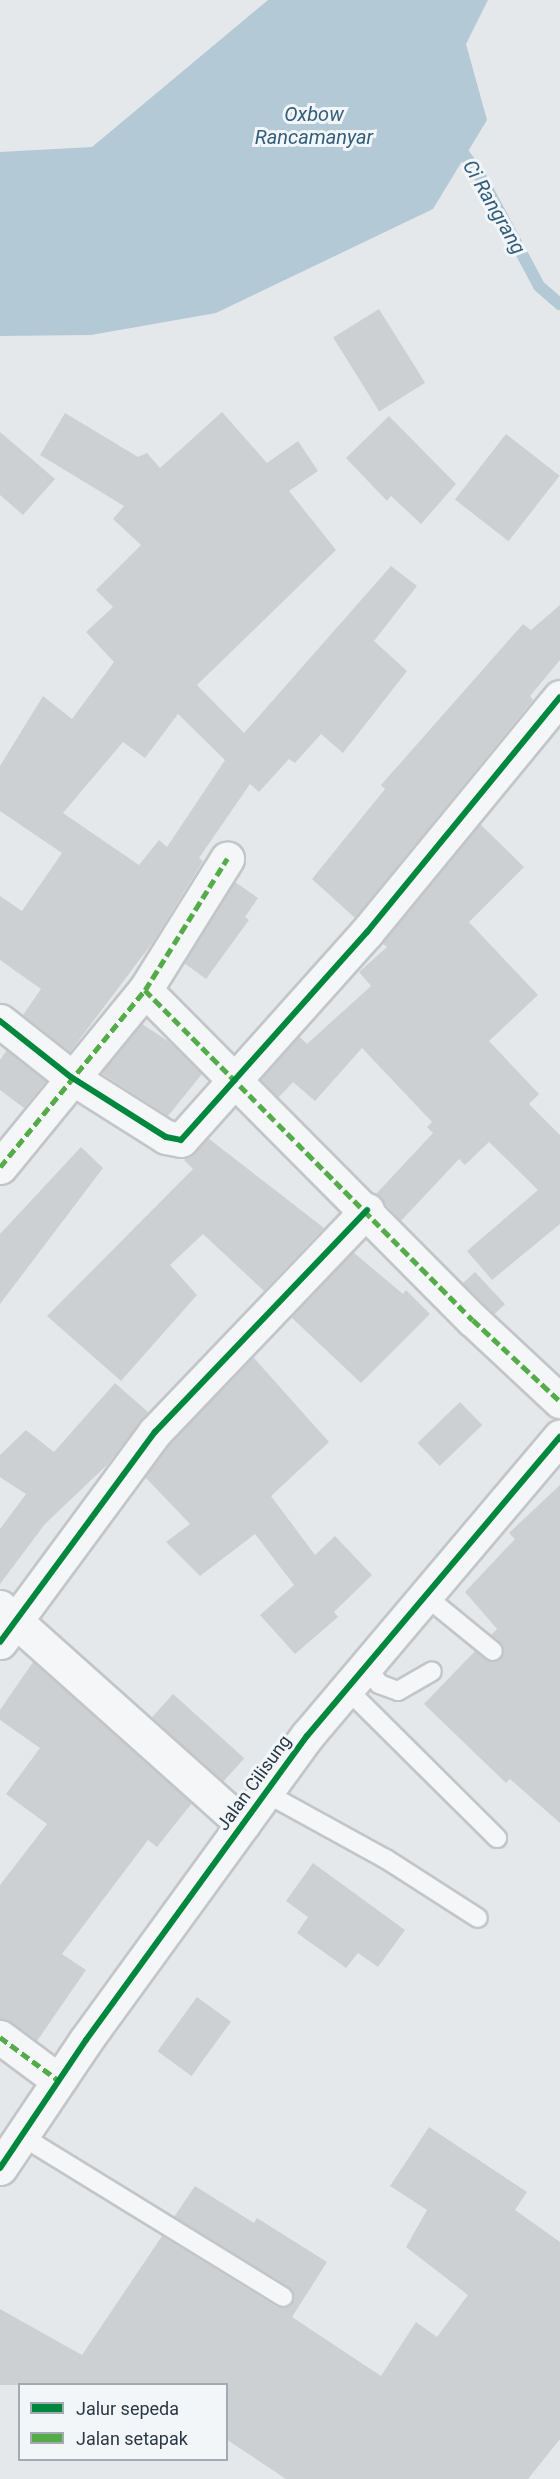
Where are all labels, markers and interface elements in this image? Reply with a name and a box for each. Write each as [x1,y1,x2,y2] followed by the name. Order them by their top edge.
[255,103,373,150] water label: Oxbow Rancamanyar
[457,156,531,258] water label: Ci Rangrang
[212,1731,296,1835] street label: Jalan Cilisung
[18,2383,228,2461] legend
[76,2398,179,2419] text: Jalur sepeda
[76,2428,188,2449] text: Jalan setapak

